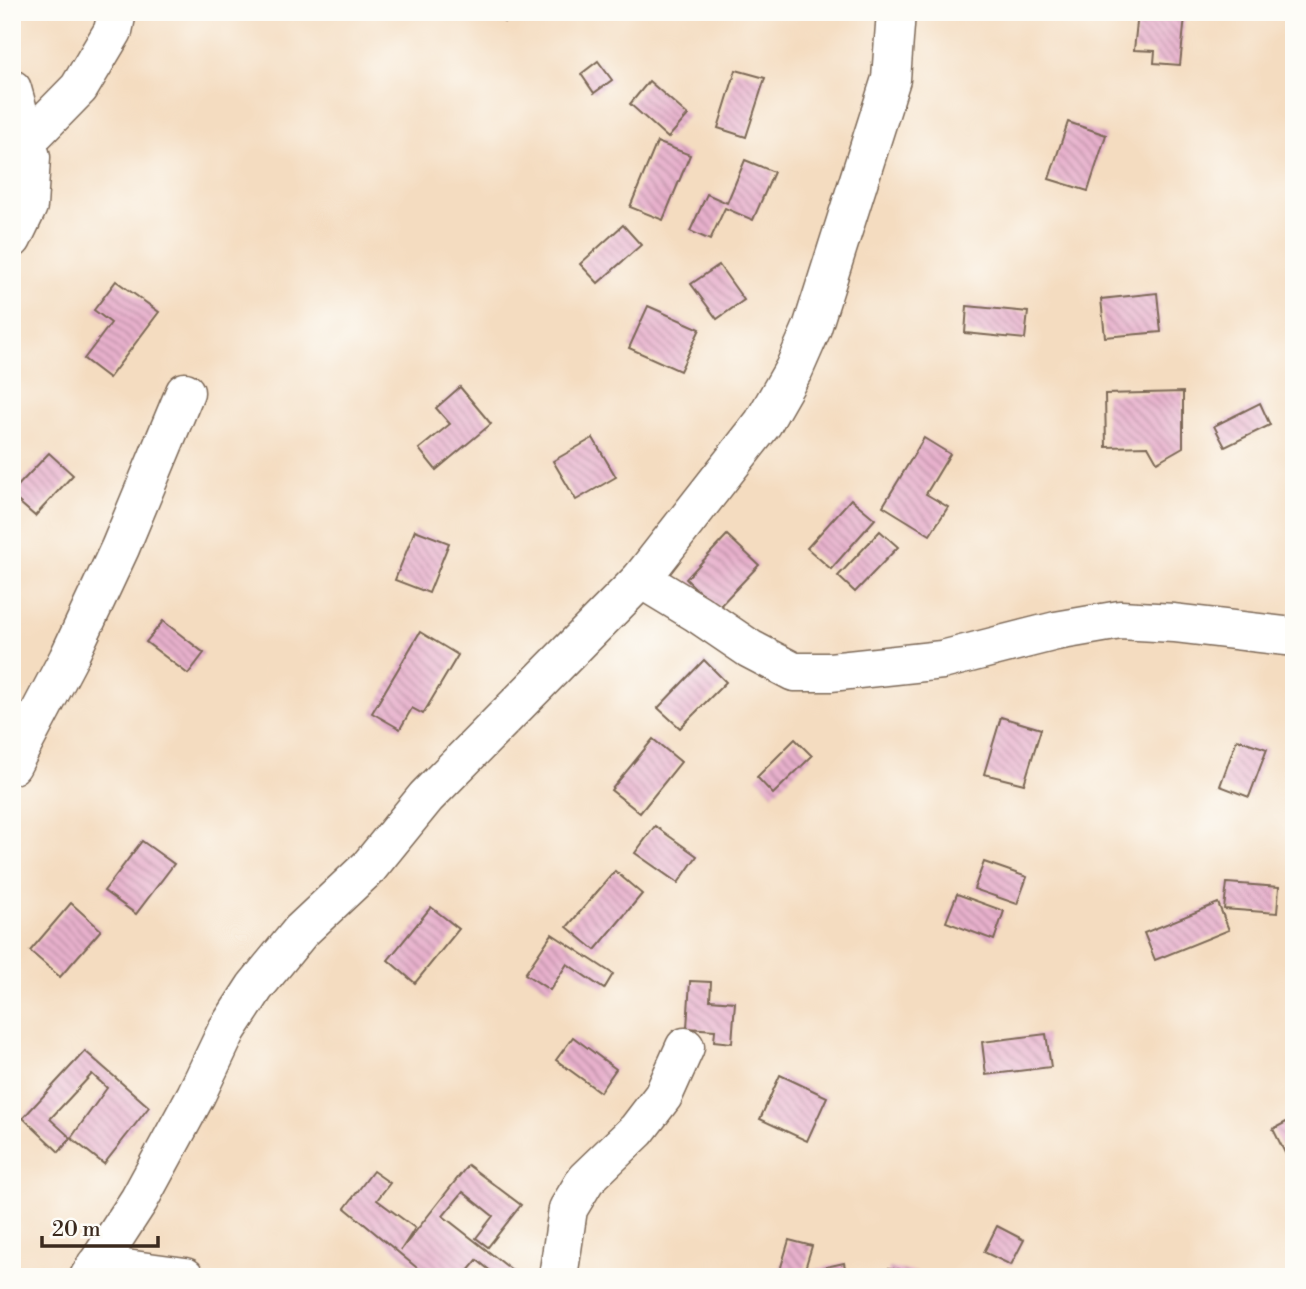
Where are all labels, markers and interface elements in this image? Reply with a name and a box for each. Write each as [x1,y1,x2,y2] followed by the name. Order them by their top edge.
[42,1205,158,1249] scale bar
[52,1217,101,1243] text: 20 m

